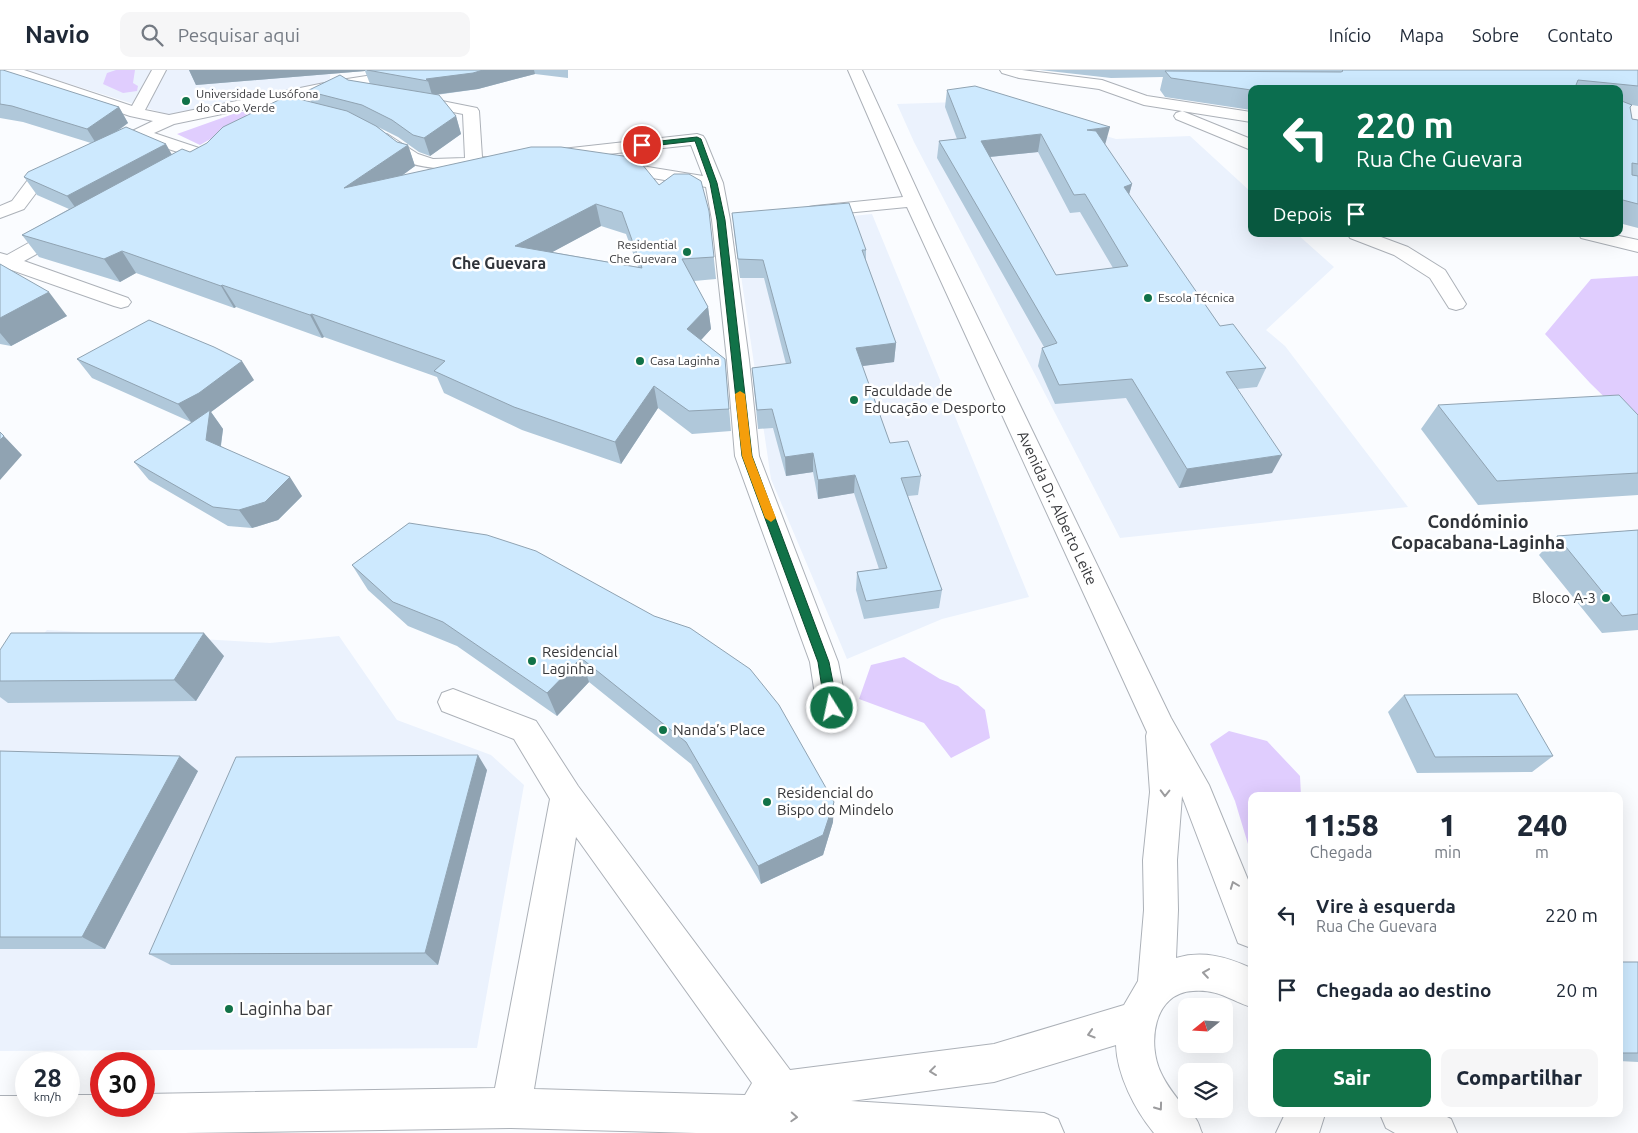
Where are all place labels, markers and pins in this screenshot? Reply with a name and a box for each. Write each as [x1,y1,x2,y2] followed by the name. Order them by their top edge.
[196,87,318,114] place label: Universidade Lusófona do Cabo Verde
[180,95,192,107] marker: Universidade Lusófona do Cabo Verde
[621,124,663,166] pin
[609,238,677,265] place label: Residential Che Guevara
[681,246,693,258] marker: Residential Che Guevara
[1158,291,1234,304] place label: Escola Técnica
[1142,292,1154,304] marker: Escola Técnica
[650,354,720,367] place label: Casa Laginha
[634,355,646,367] marker: Casa Laginha
[864,382,1006,416] place label: Faculdade de Educação e Desporto
[848,394,860,406] marker: Faculdade de Educação e Desporto
[1532,589,1596,606] place label: Bloco A-3
[1600,592,1612,604] marker: Bloco A-3
[542,643,618,677] place label: Residencial Laginha
[526,655,538,667] marker: Residencial Laginha
[673,721,765,738] place label: Nanda’s Place
[657,724,669,736] marker: Nanda’s Place
[777,784,894,818] place label: Residencial do Bispo do Mindelo
[761,796,773,808] marker: Residencial do Bispo do Mindelo
[239,998,333,1018] place label: Laginha bar
[223,1003,235,1015] marker: Laginha bar

